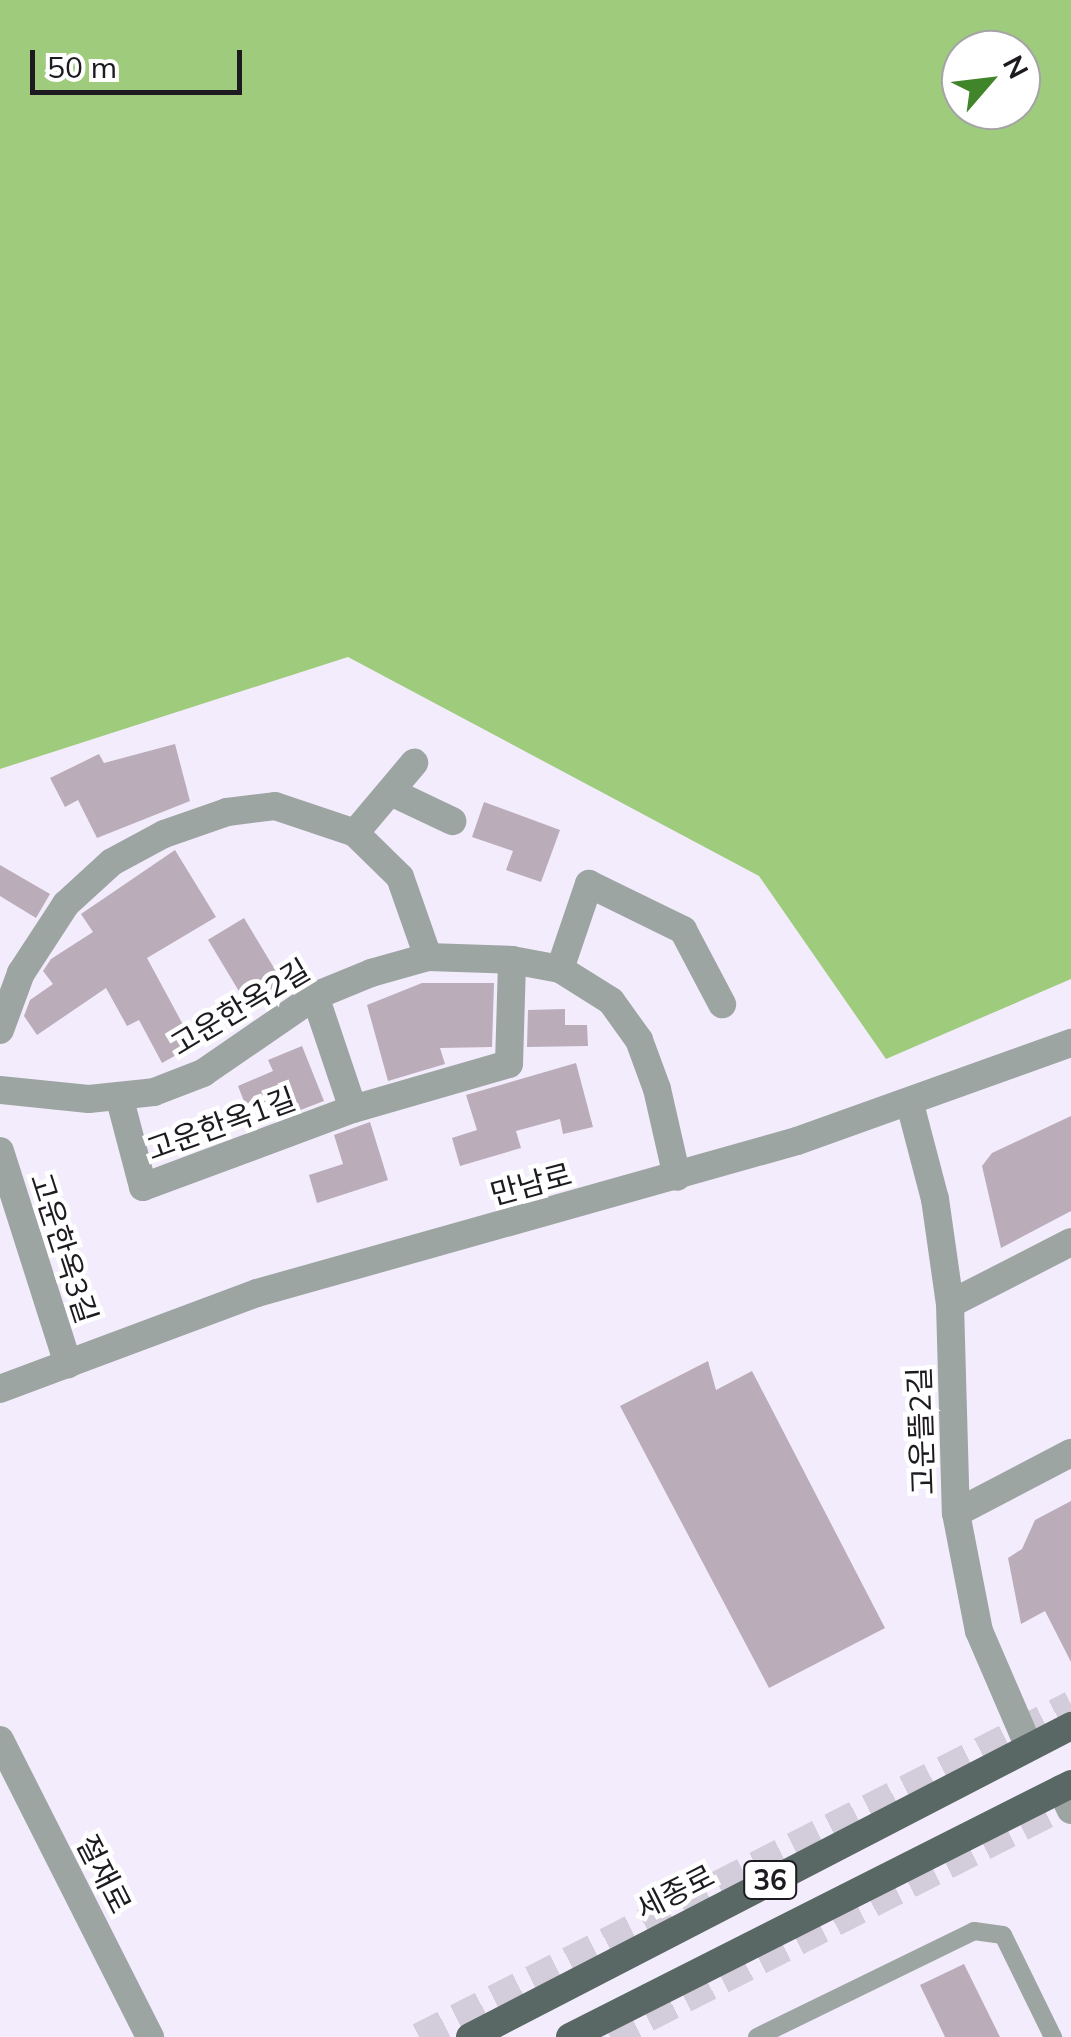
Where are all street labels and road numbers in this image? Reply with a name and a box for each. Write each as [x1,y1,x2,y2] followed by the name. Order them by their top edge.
[164,951,316,1063] street label: 고운한옥2길
[142,1080,300,1168] street label: 고운한옥1길
[486,1156,576,1212] street label: 만남로
[23,1168,105,1328] street label: 고운한옥3길
[901,1366,941,1496] street label: 고운뜰2길
[69,1829,139,1919] street label: 절재로
[630,1857,720,1927] street label: 세종로
[742,1857,798,1903] road number: 36

